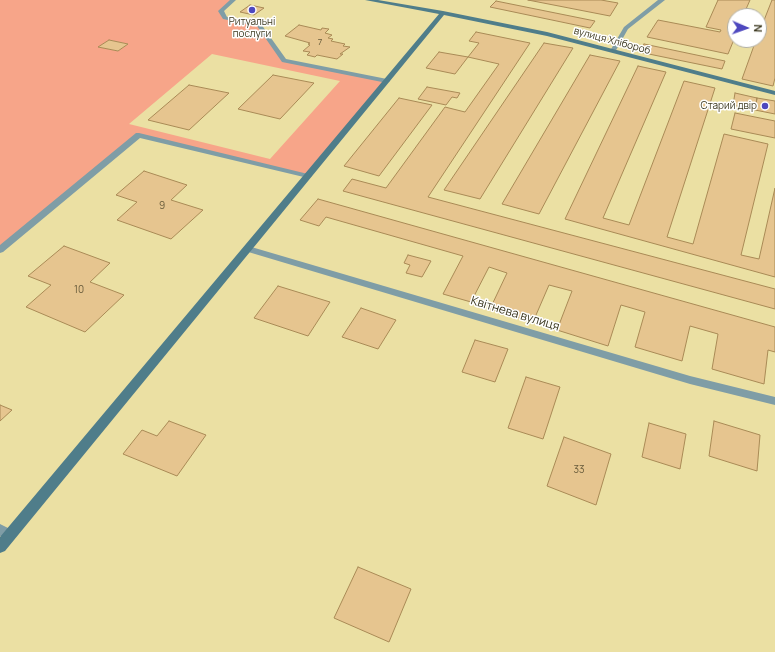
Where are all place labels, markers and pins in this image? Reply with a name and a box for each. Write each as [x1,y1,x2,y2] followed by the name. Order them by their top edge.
[247,5,257,15] marker: Ритуальні послуги
[229,16,275,40] place label: Ритуальні послуги
[701,100,757,112] place label: Старий двір
[760,101,770,111] marker: Старий двір

